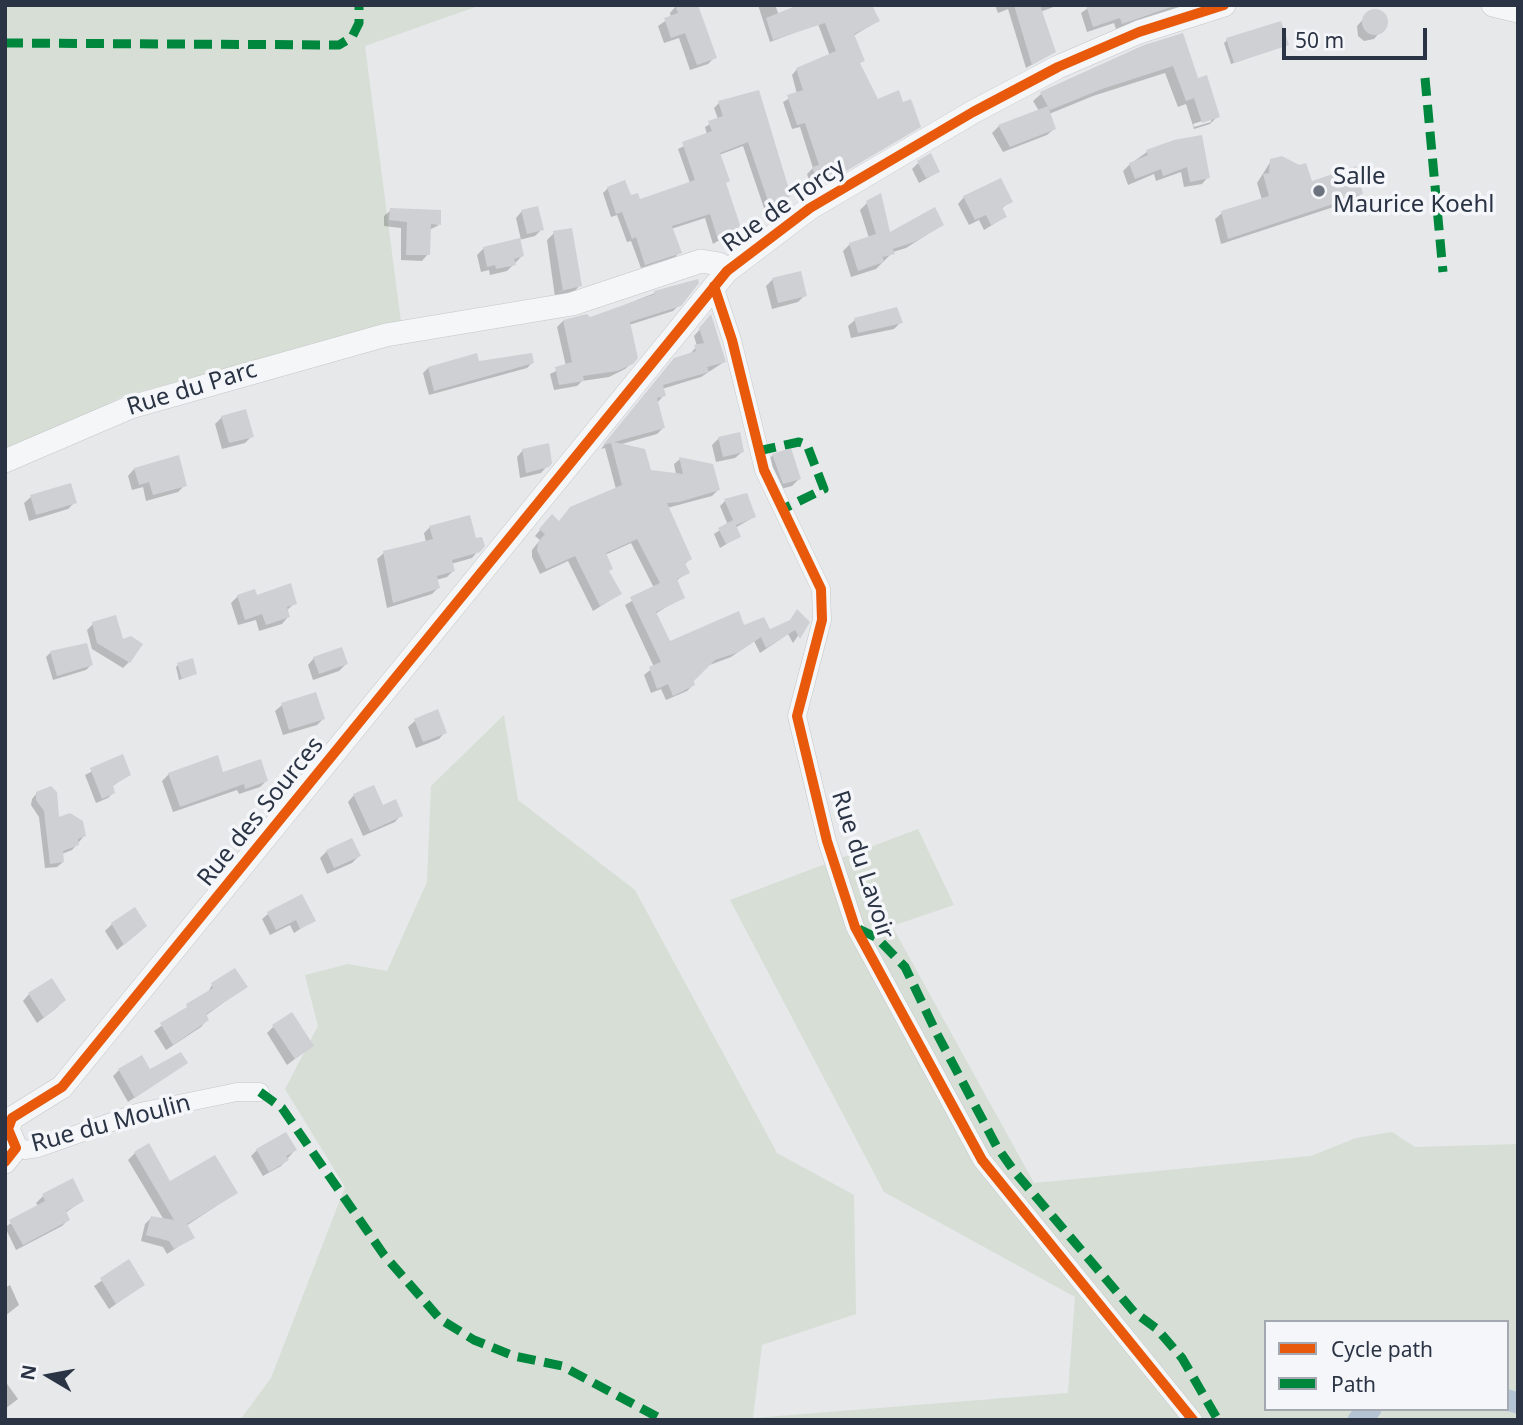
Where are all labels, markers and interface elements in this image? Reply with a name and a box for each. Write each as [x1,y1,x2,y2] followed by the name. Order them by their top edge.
[1285,14,1430,58] scale bar
[1295,26,1344,54] text: 50 m
[717,153,851,259] street label: Rue de Torcy
[1333,163,1494,219] place label: Salle Maurice Koehl
[1311,183,1327,199] marker: Salle Maurice Koehl
[124,356,260,422] street label: Rue du Parc
[192,731,330,893] street label: Rue des Sources
[824,787,900,943] street label: Rue du Lavoir
[28,1089,194,1159] street label: Rue du Moulin
[1264,1320,1509,1411] legend
[1331,1335,1433,1363] text: Cycle path
[14,1341,84,1411] north arrow
[14,1362,42,1382] text: N
[1331,1370,1376,1398] text: Path

